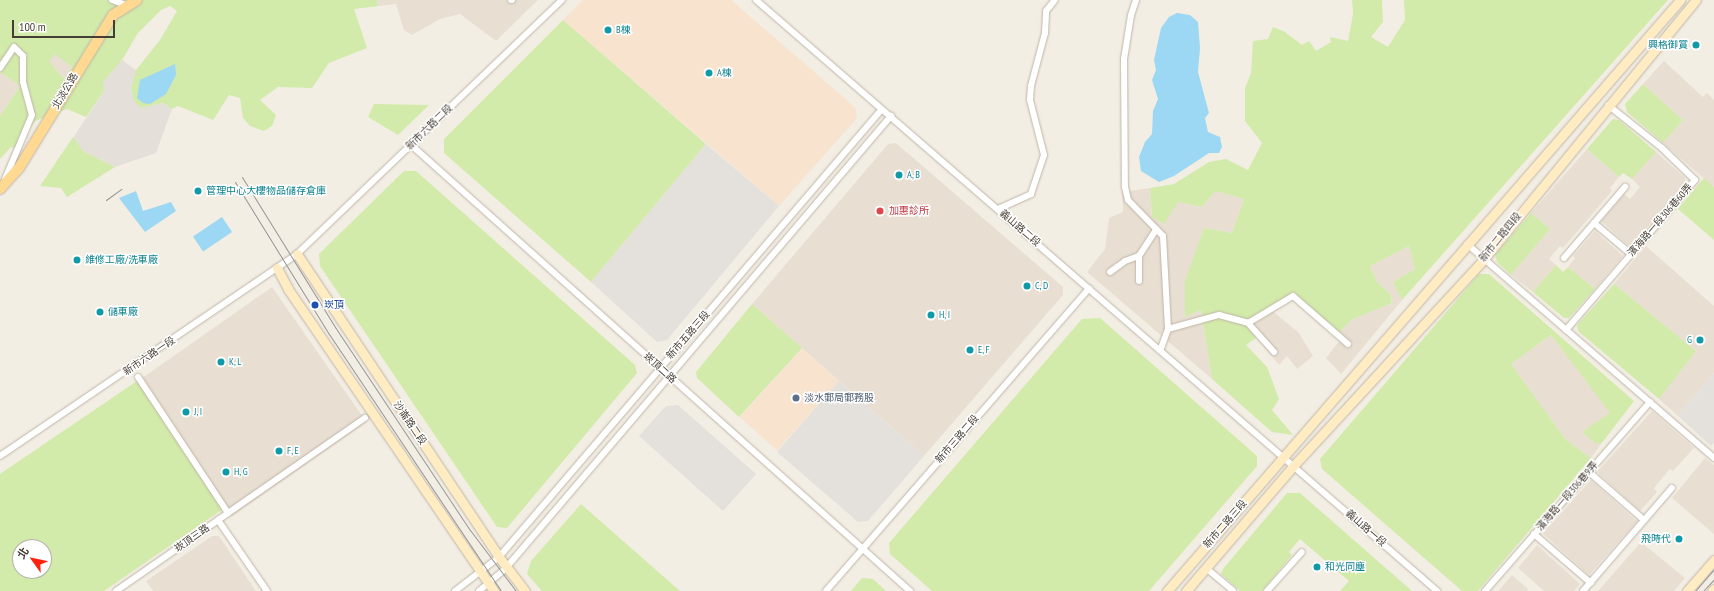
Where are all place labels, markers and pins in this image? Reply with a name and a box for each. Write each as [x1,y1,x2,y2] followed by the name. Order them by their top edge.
[616,24,631,36] place label: B棟
[603,25,613,35] marker: B棟
[1648,39,1688,51] place label: 興格御賞
[1691,40,1701,50] marker: 興格御賞
[717,67,732,79] place label: A棟
[704,68,714,78] marker: A棟
[907,169,921,181] place label: A, B
[894,170,904,180] marker: A, B
[206,185,326,197] place label: 管理中心大樓物品儲存倉庫
[193,186,203,196] marker: 管理中心大樓物品儲存倉庫
[874,205,886,217] marker: 加惠診所
[889,205,929,217] place label: 加惠診所
[85,254,158,266] place label: 維修工廠/洗車廠
[72,255,82,265] marker: 維修工廠/洗車廠
[1035,280,1049,292] place label: C, D
[1022,281,1032,291] marker: C, D
[309,299,321,311] marker: 崁頂
[324,299,344,311] place label: 崁頂
[108,306,138,318] place label: 儲車廠
[95,307,105,317] marker: 儲車廠
[939,309,951,321] place label: H, I
[926,310,936,320] marker: H, I
[1687,334,1692,346] place label: G
[1695,335,1705,345] marker: G
[978,344,990,356] place label: E, F
[965,345,975,355] marker: E, F
[229,356,242,368] place label: K, L
[216,357,226,367] marker: K, L
[804,392,874,404] place label: 淡水郵局郵務股
[791,393,801,403] marker: 淡水郵局郵務股
[194,406,203,418] place label: J, I
[181,407,191,417] marker: J, I
[287,445,299,457] place label: F, E
[274,446,284,456] marker: F, E
[234,466,248,478] place label: H, G
[221,467,231,477] marker: H, G
[1641,533,1671,545] place label: 飛時代
[1674,534,1684,544] marker: 飛時代
[1325,561,1365,573] place label: 和光同塵
[1312,562,1322,572] marker: 和光同塵

